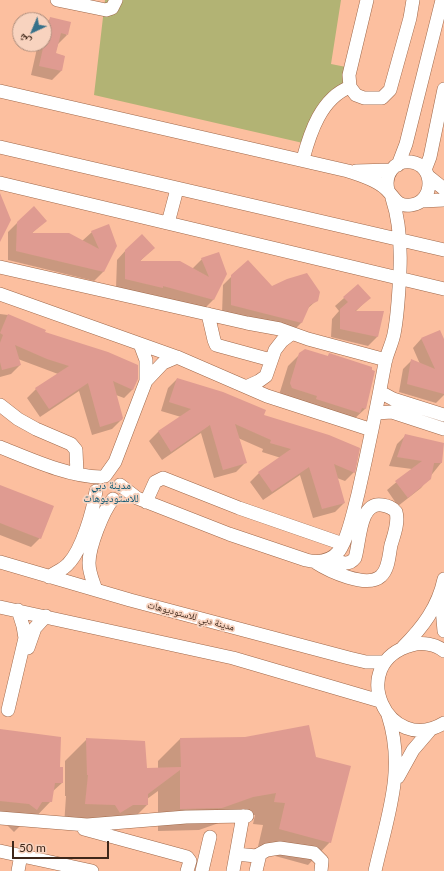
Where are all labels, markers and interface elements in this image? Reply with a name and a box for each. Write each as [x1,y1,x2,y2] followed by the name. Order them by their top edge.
[12,12,52,52] north arrow
[15,32,33,49] text: ش
[83,478,139,504] district label: مدينة دبي للاستوديوهات
[146,599,236,633] street label: مدينة دبي للاستوديوهات
[14,833,111,859] scale bar
[19,840,46,855] text: 50 m

